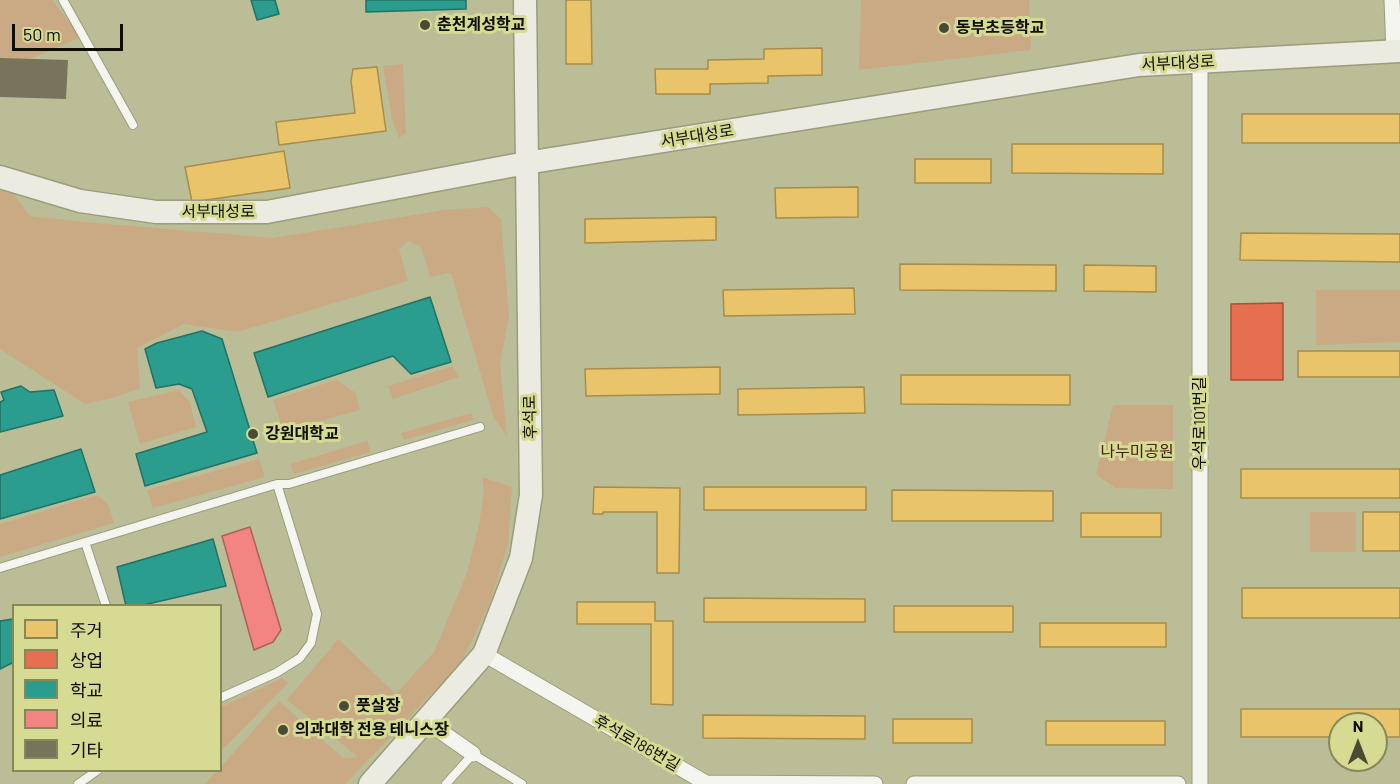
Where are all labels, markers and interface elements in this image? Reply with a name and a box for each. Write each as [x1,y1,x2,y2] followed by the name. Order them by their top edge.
[15,12,126,50] scale bar
[437,15,525,35] place label: 춘천계성학교
[418,18,432,32] marker: 춘천계성학교
[956,18,1044,38] place label: 동부초등학교
[937,21,951,35] marker: 동부초등학교
[23,23,61,45] text: 50 m
[1141,51,1215,75] street label: 서부대성로
[659,121,735,151] street label: 서부대성로
[181,202,255,222] street label: 서부대성로
[1190,376,1210,470] street label: 우석로101번길
[520,395,540,439] street label: 후석로
[265,424,339,444] place label: 강원대학교
[246,427,260,441] marker: 강원대학교
[1100,442,1174,462] park label: 나누미공원
[12,604,222,772] legend
[70,619,103,641] text: 주거
[70,649,103,671] text: 상업
[70,679,103,701] text: 학교
[356,696,400,716] place label: 풋살장
[337,699,351,713] marker: 풋살장
[70,709,103,731] text: 의료
[591,711,683,775] street label: 후석로186번길
[1328,712,1388,772] north arrow
[1353,716,1363,735] text: N
[295,720,449,740] place label: 의과대학 전용 테니스장
[276,723,290,737] marker: 의과대학 전용 테니스장
[70,739,103,761] text: 기타

